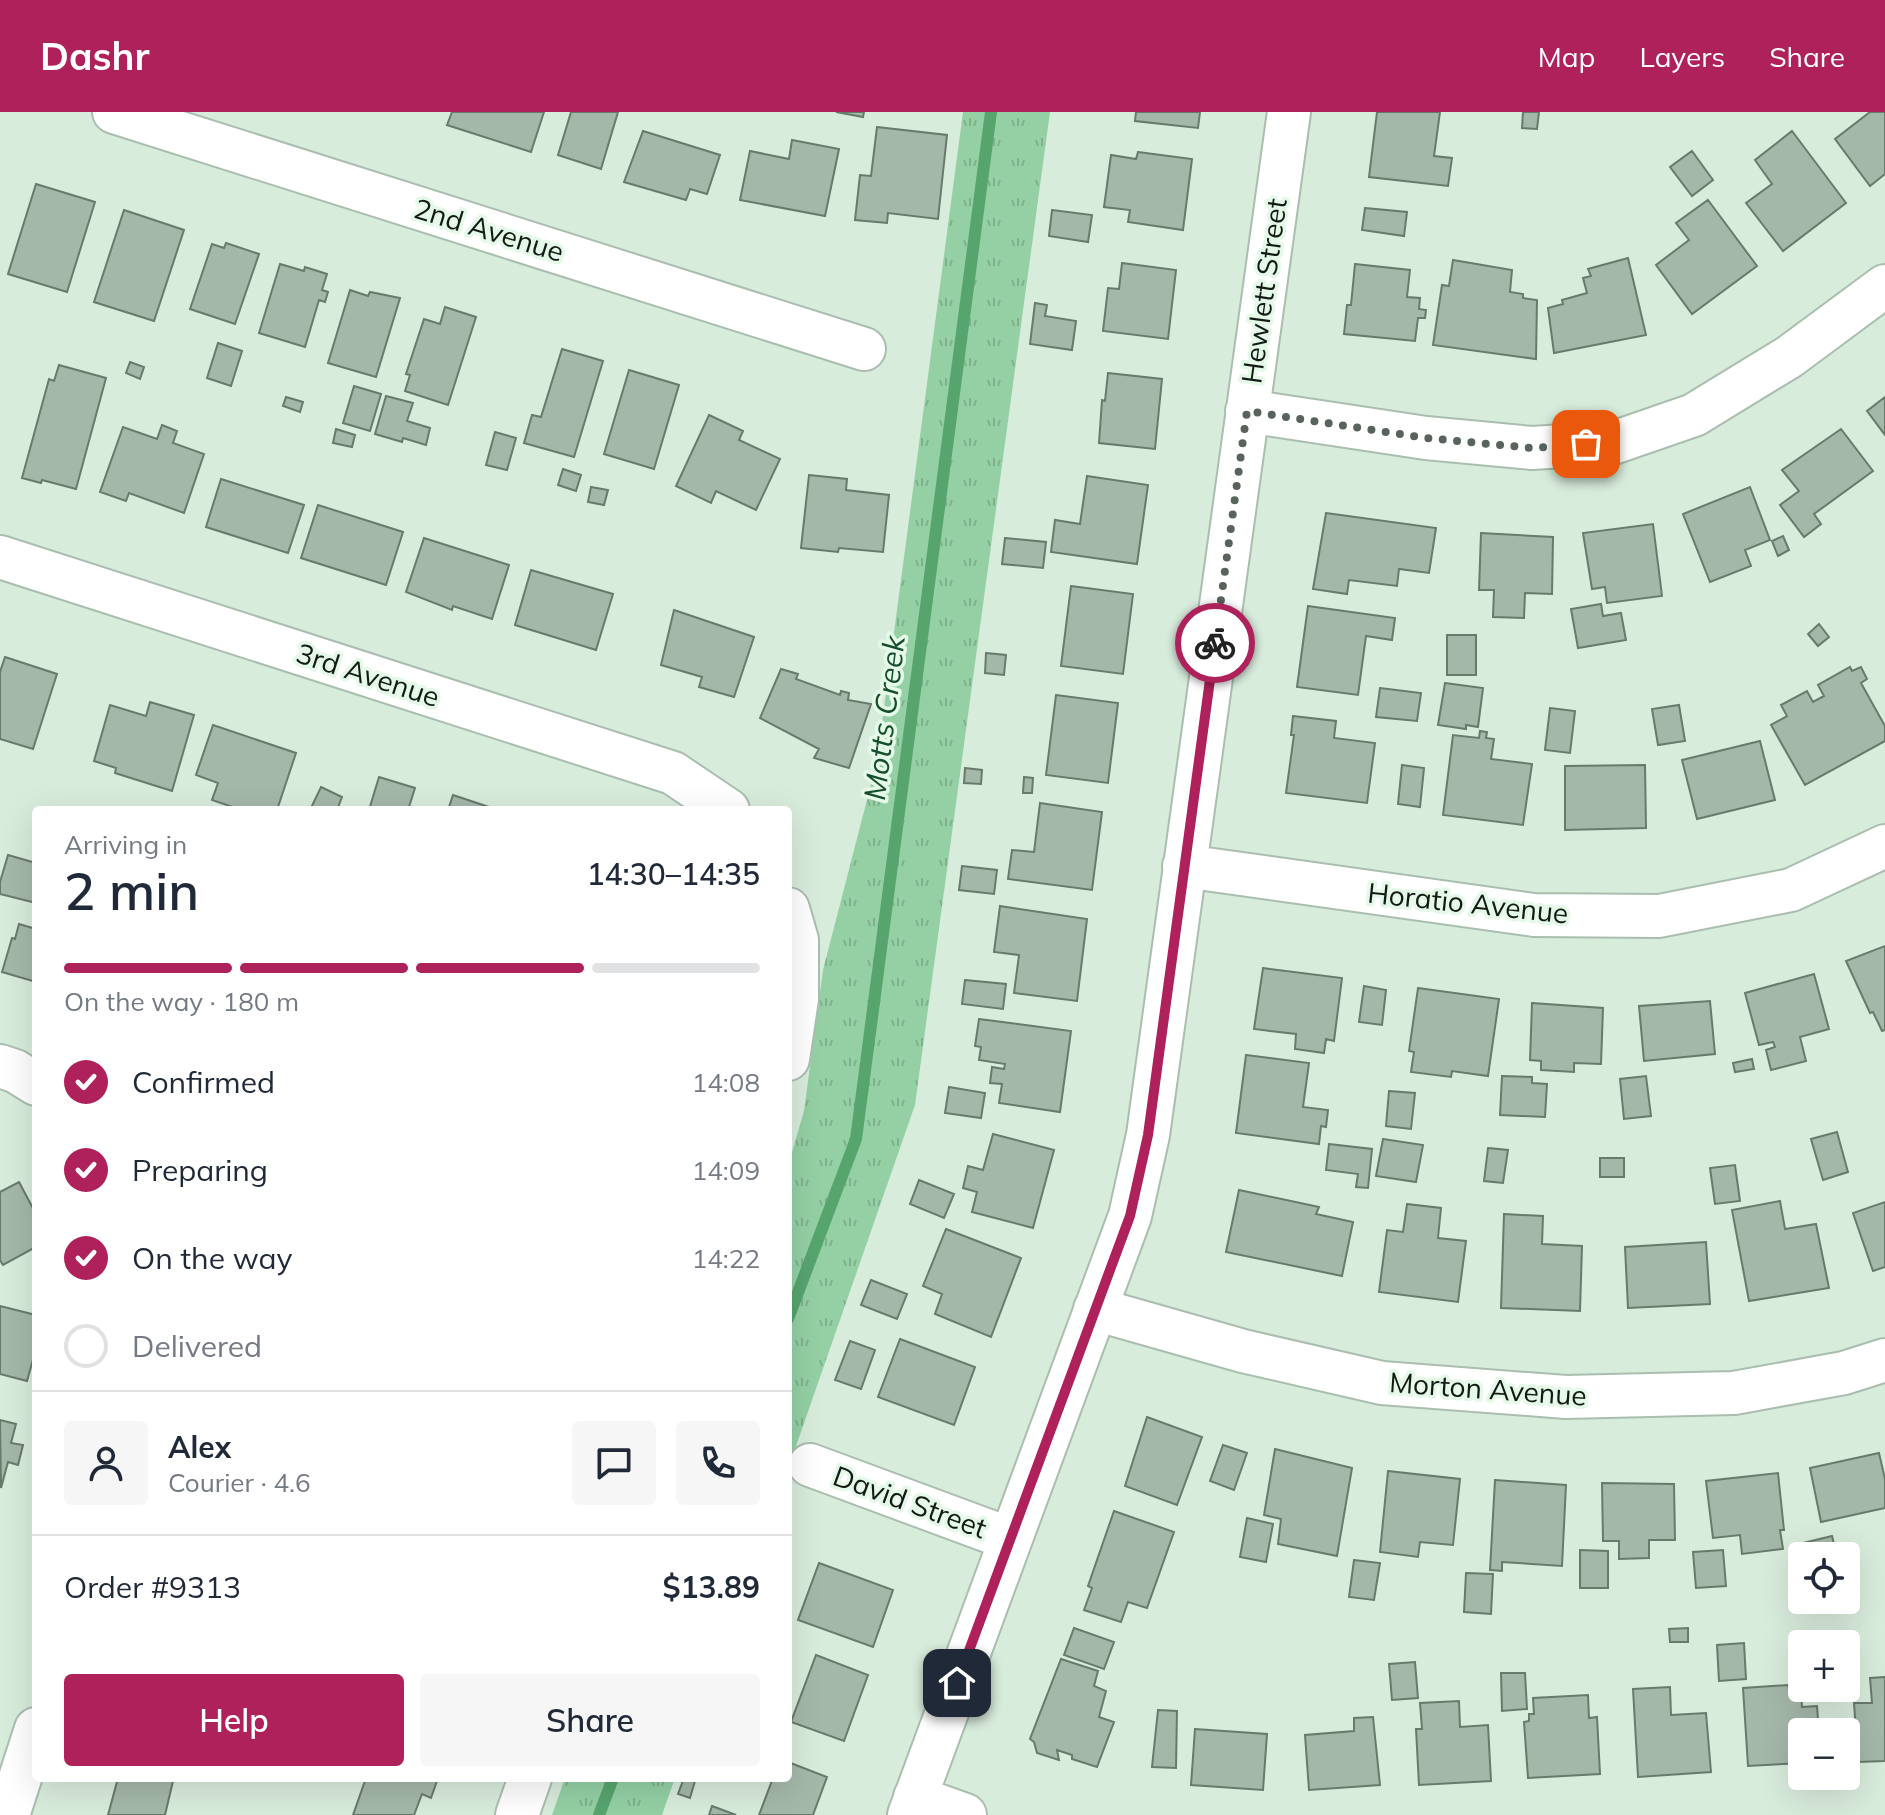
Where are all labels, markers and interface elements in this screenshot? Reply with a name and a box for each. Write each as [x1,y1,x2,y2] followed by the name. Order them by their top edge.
[40,32,149,80] text: Dashr
[1538,39,1595,74] text: Map
[1639,39,1725,74] text: Layers
[1769,39,1845,74] text: Share
[410,190,568,269] street label: 2nd Avenue
[1233,196,1294,386] street label: Hewlett Street
[1552,410,1620,478] pin
[1564,422,1608,466] icon: bag
[1175,603,1255,683] courier
[1193,621,1237,665] icon: bike
[855,632,913,802] water label: Motts Creek
[292,635,444,714] street label: 3rd Avenue
[64,828,187,861] text: Arriving in
[587,855,760,893] text: 14:30–14:35
[64,858,199,923] text: 2 min
[1366,875,1570,930] street label: Horatio Avenue
[64,985,299,1018] text: On the way · 180 m
[64,1060,108,1104] icon: check
[132,1063,275,1101] text: Confirmed
[692,1066,760,1099] text: 14:08
[64,1148,108,1192] icon: check
[132,1151,268,1189] text: Preparing
[692,1154,760,1187] text: 14:09
[64,1236,108,1280] icon: check
[132,1239,292,1277] text: On the way
[692,1242,760,1275] text: 14:22
[132,1327,262,1365] text: Delivered
[1388,1364,1588,1413] street label: Morton Avenue
[64,1421,148,1505] button: person
[572,1421,656,1505] button: chat
[676,1421,760,1505] button: phone
[168,1428,231,1466] text: Alex
[829,1458,992,1546] street label: David Street
[168,1466,311,1499] text: Courier · 4.6
[1788,1542,1860,1790] map controls
[1788,1542,1860,1614] button: locate
[64,1568,241,1606] text: Order #9313
[663,1568,760,1606] text: $13.89
[1788,1630,1860,1702] button: +
[923,1649,991,1717] pin
[935,1661,979,1705] icon: home
[64,1674,404,1766] button: Help
[420,1674,760,1766] button: Share
[1788,1718,1860,1790] button: −

